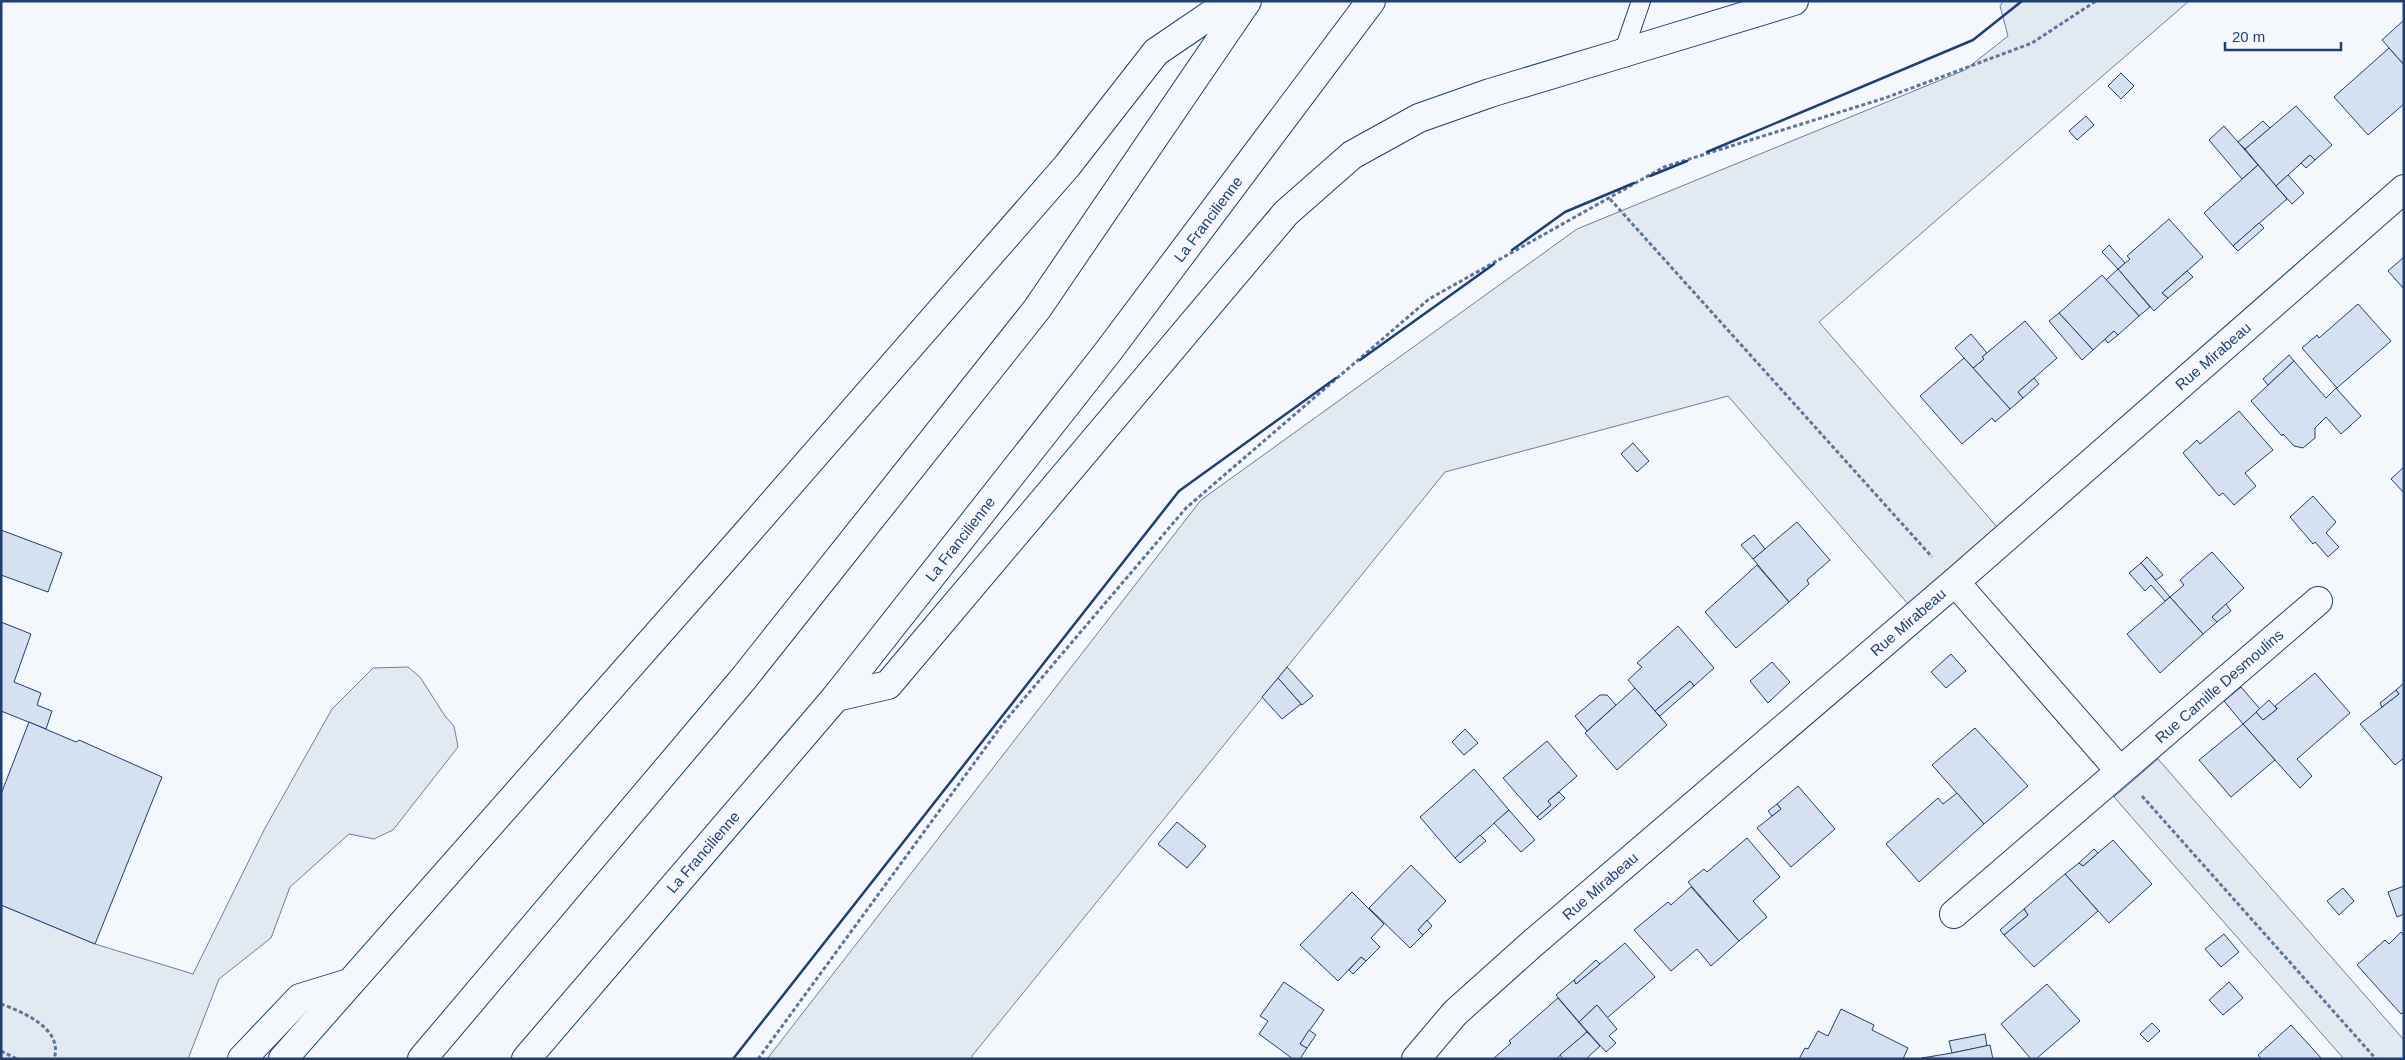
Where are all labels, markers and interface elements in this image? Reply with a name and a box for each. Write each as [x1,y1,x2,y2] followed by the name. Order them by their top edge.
[2225,20,2341,52] scale bar
[2232,28,2265,45] text: 20 m
[1170,173,1246,265] street label: La Francilienne
[2172,319,2254,393] street label: Rue Mirabeau
[922,493,998,585] street label: La Francilienne
[1867,585,1949,659] street label: Rue Mirabeau
[2151,626,2287,746] street label: Rue Camille Desmoulins
[663,808,743,896] street label: La Francilienne
[1559,849,1641,923] street label: Rue Mirabeau

